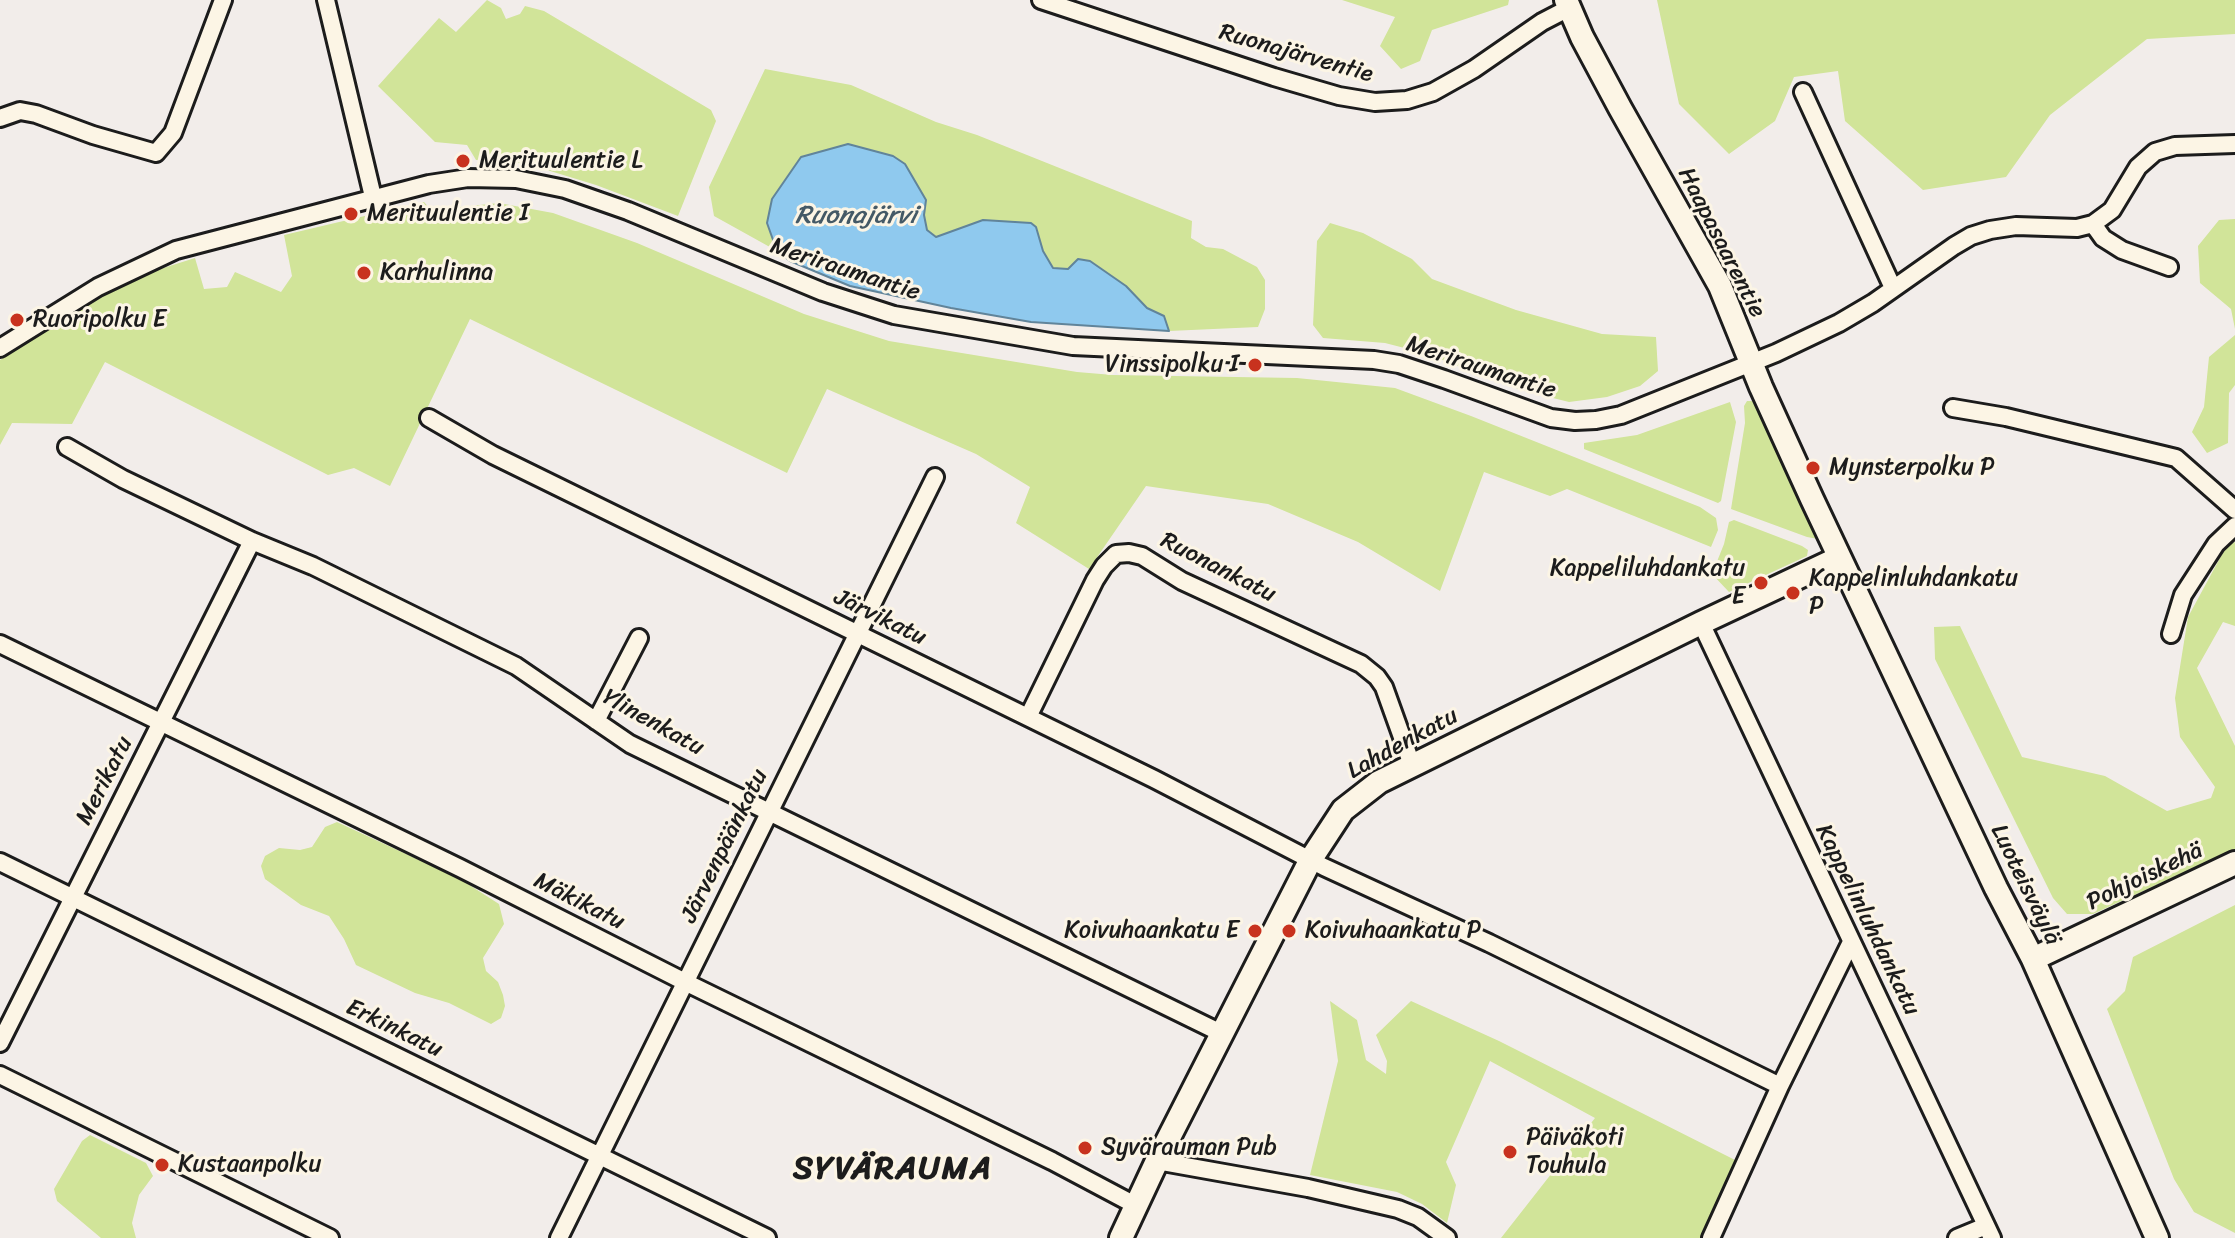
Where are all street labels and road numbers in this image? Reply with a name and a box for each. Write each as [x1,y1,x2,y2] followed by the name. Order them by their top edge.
[1216,18,1376,90] street label: Ruonajärventie
[1671,163,1771,323] street label: Haapasaarentie
[766,232,924,308] street label: Meriraumantie
[1402,330,1560,406] street label: Meriraumantie
[1155,527,1281,609] street label: Ruonankatu
[829,583,931,653] street label: Järvikatu
[597,683,709,763] street label: Ylinenkatu
[1343,702,1463,786] street label: Lahdenkatu
[70,732,140,830] street label: Merikatu
[675,764,775,928] street label: Järvenpäänkatu
[1808,820,1926,1020] street label: Kappelinluhdankatu
[1983,820,2067,950] street label: Luoteisväylä
[2082,837,2208,917] street label: Pohjoiskehä
[529,867,629,937] street label: Mäkikatu
[341,993,447,1065] street label: Erkinkatu

